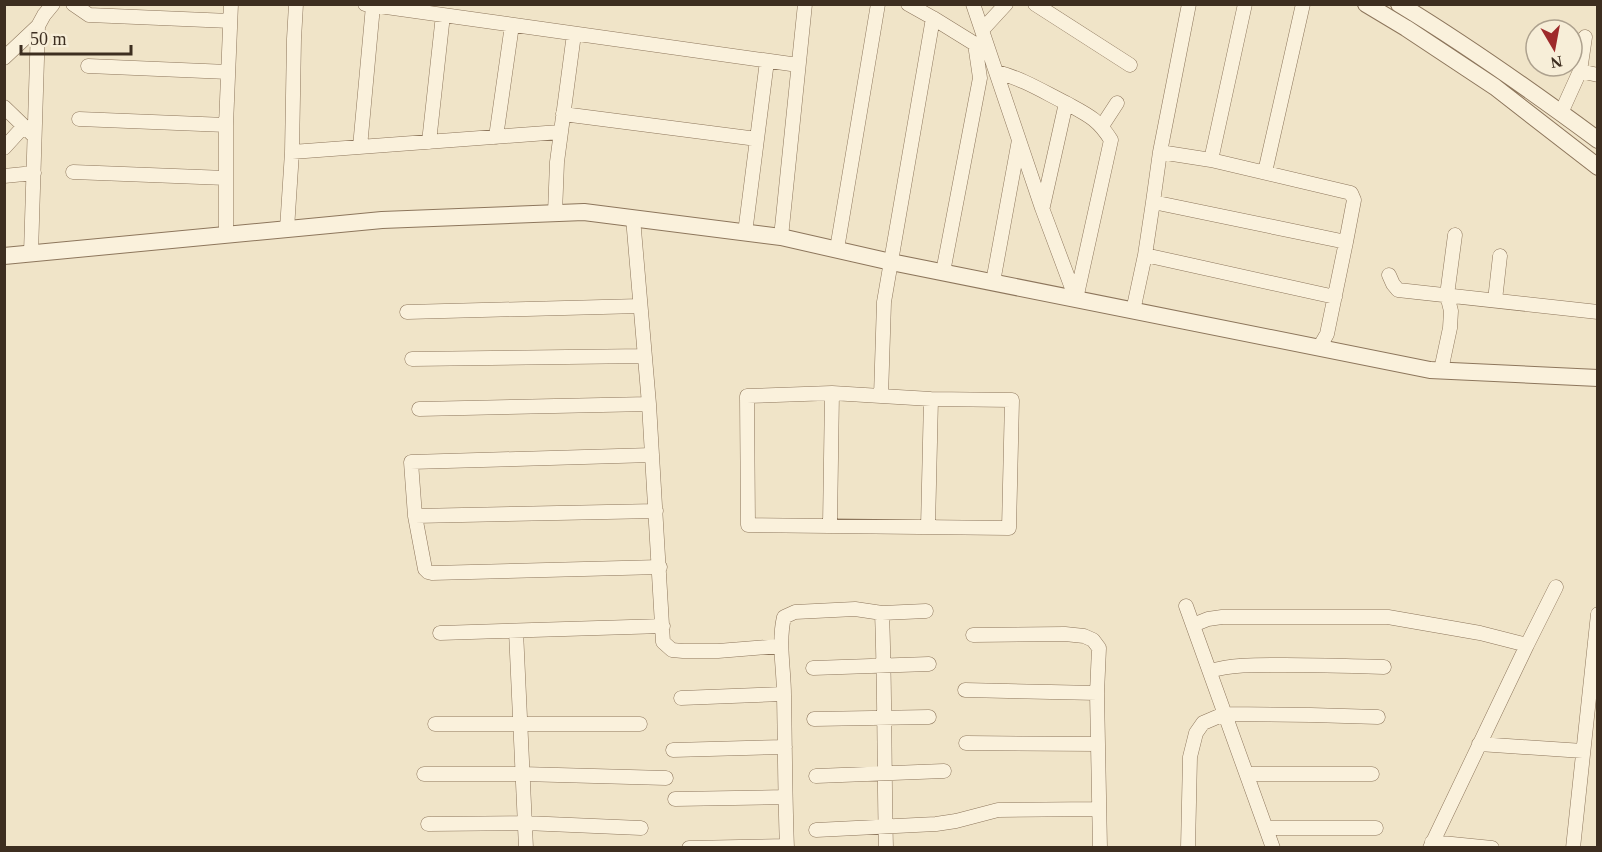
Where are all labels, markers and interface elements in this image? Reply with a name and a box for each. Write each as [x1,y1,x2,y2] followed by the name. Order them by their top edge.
[21,18,130,56] scale bar
[1524,18,1584,78] north arrow
[30,29,67,49] text: 50 m
[1549,53,1564,72] text: N

